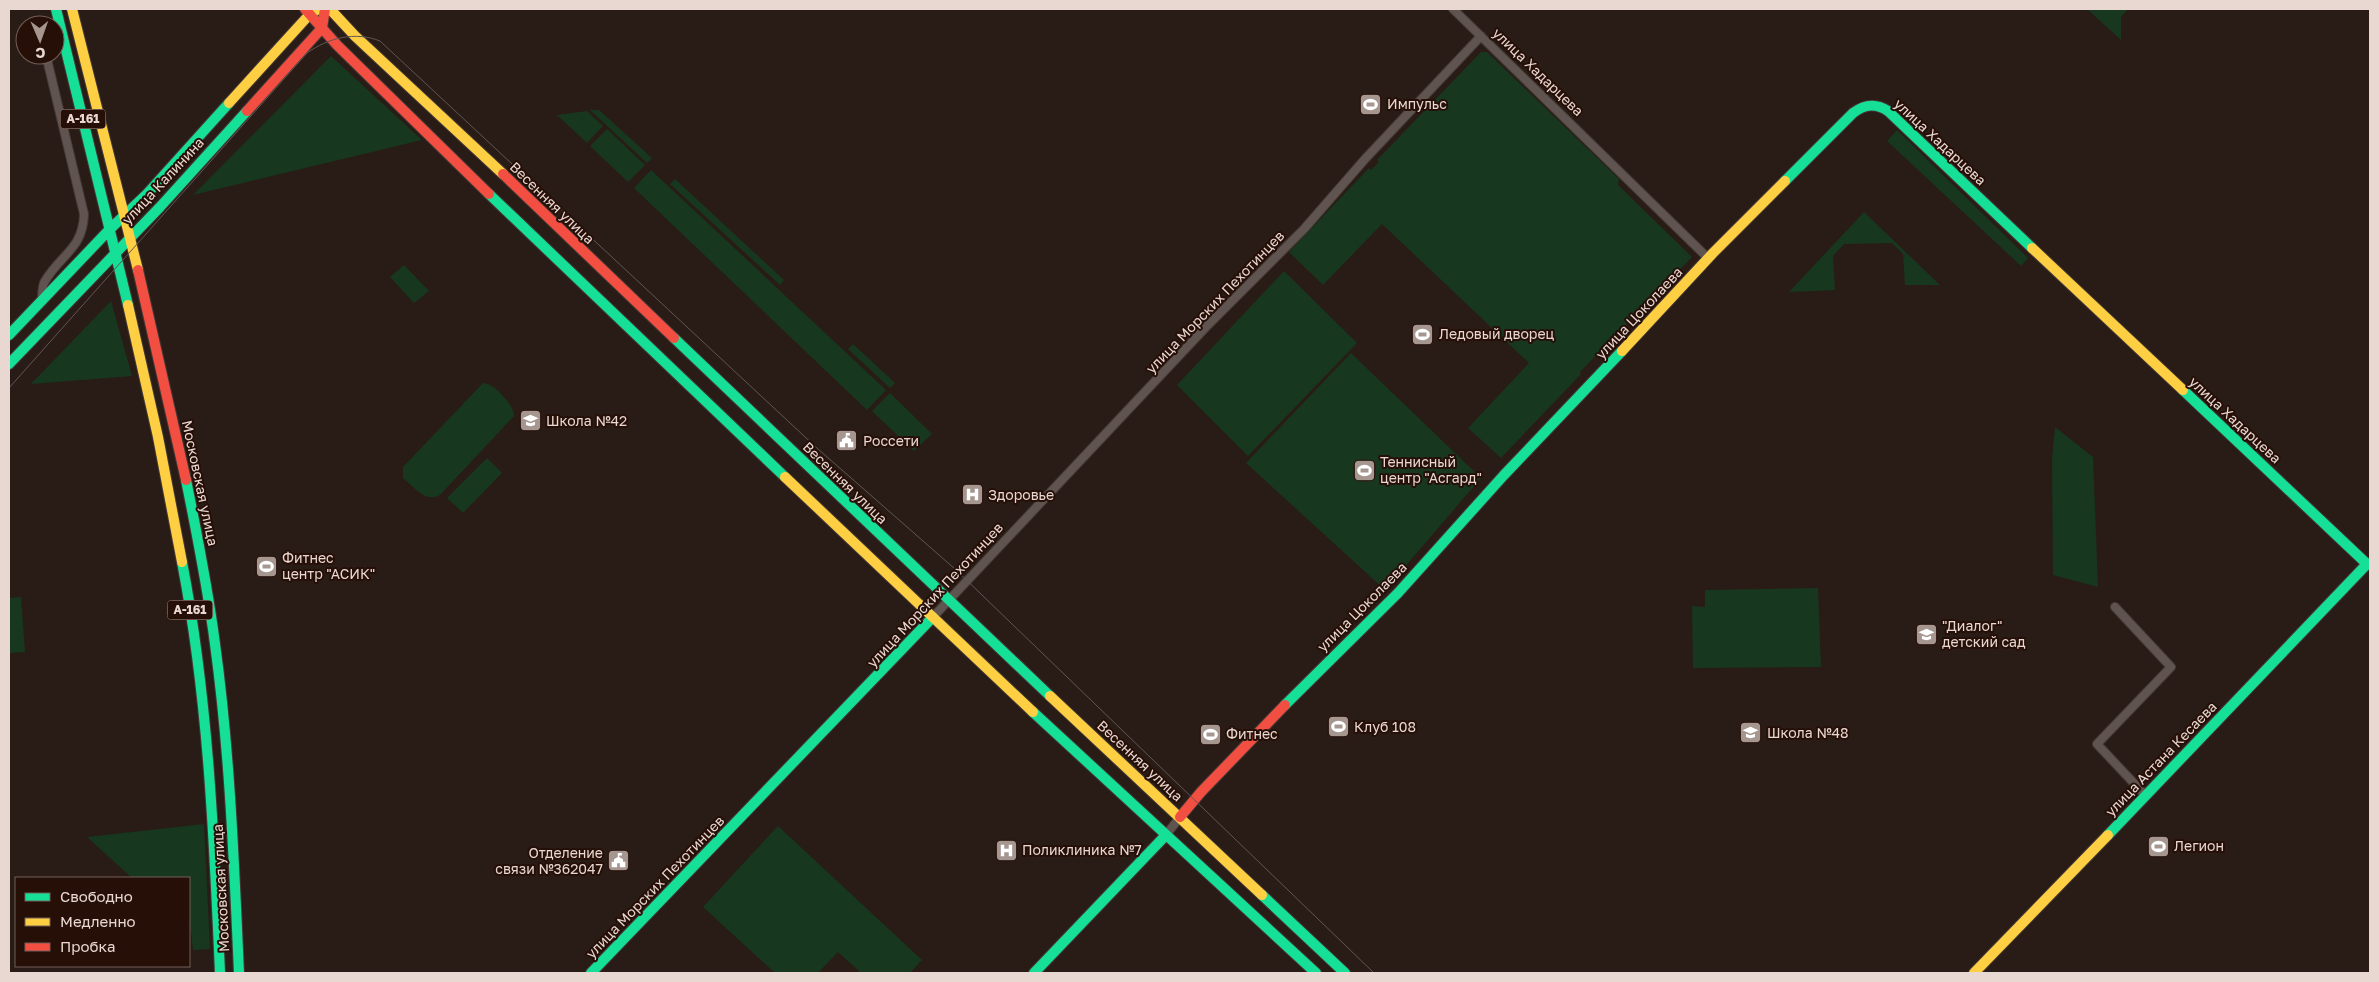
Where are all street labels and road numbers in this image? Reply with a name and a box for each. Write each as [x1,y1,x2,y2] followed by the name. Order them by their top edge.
[1490,24,1587,119] street label: улица Хадарцева
[1891,95,1990,189] street label: улица Хадарцева
[61,110,106,128] road number: А-161
[118,134,207,228] street label: улица Калинина
[507,158,598,247] street label: Весенняя улица
[1142,227,1287,376] street label: улица Морских Пехотинцев
[1592,263,1686,362] street label: улица Цоколаева
[2186,373,2285,467] street label: улица Хадарцева
[179,418,222,547] street label: Московская улица
[800,438,891,527] street label: Весенняя улица
[863,519,1006,671] street label: улица Морских Пехотинцев
[1313,558,1410,655] street label: улица Цоколаева
[168,600,212,620] road number: А-161
[2101,698,2220,820] street label: улица Астана Кесаева
[1094,717,1187,805] street label: Весенняя улица
[582,812,727,961] street label: улица Морских Пехотинцев
[209,824,232,952] street label: Московская улица

